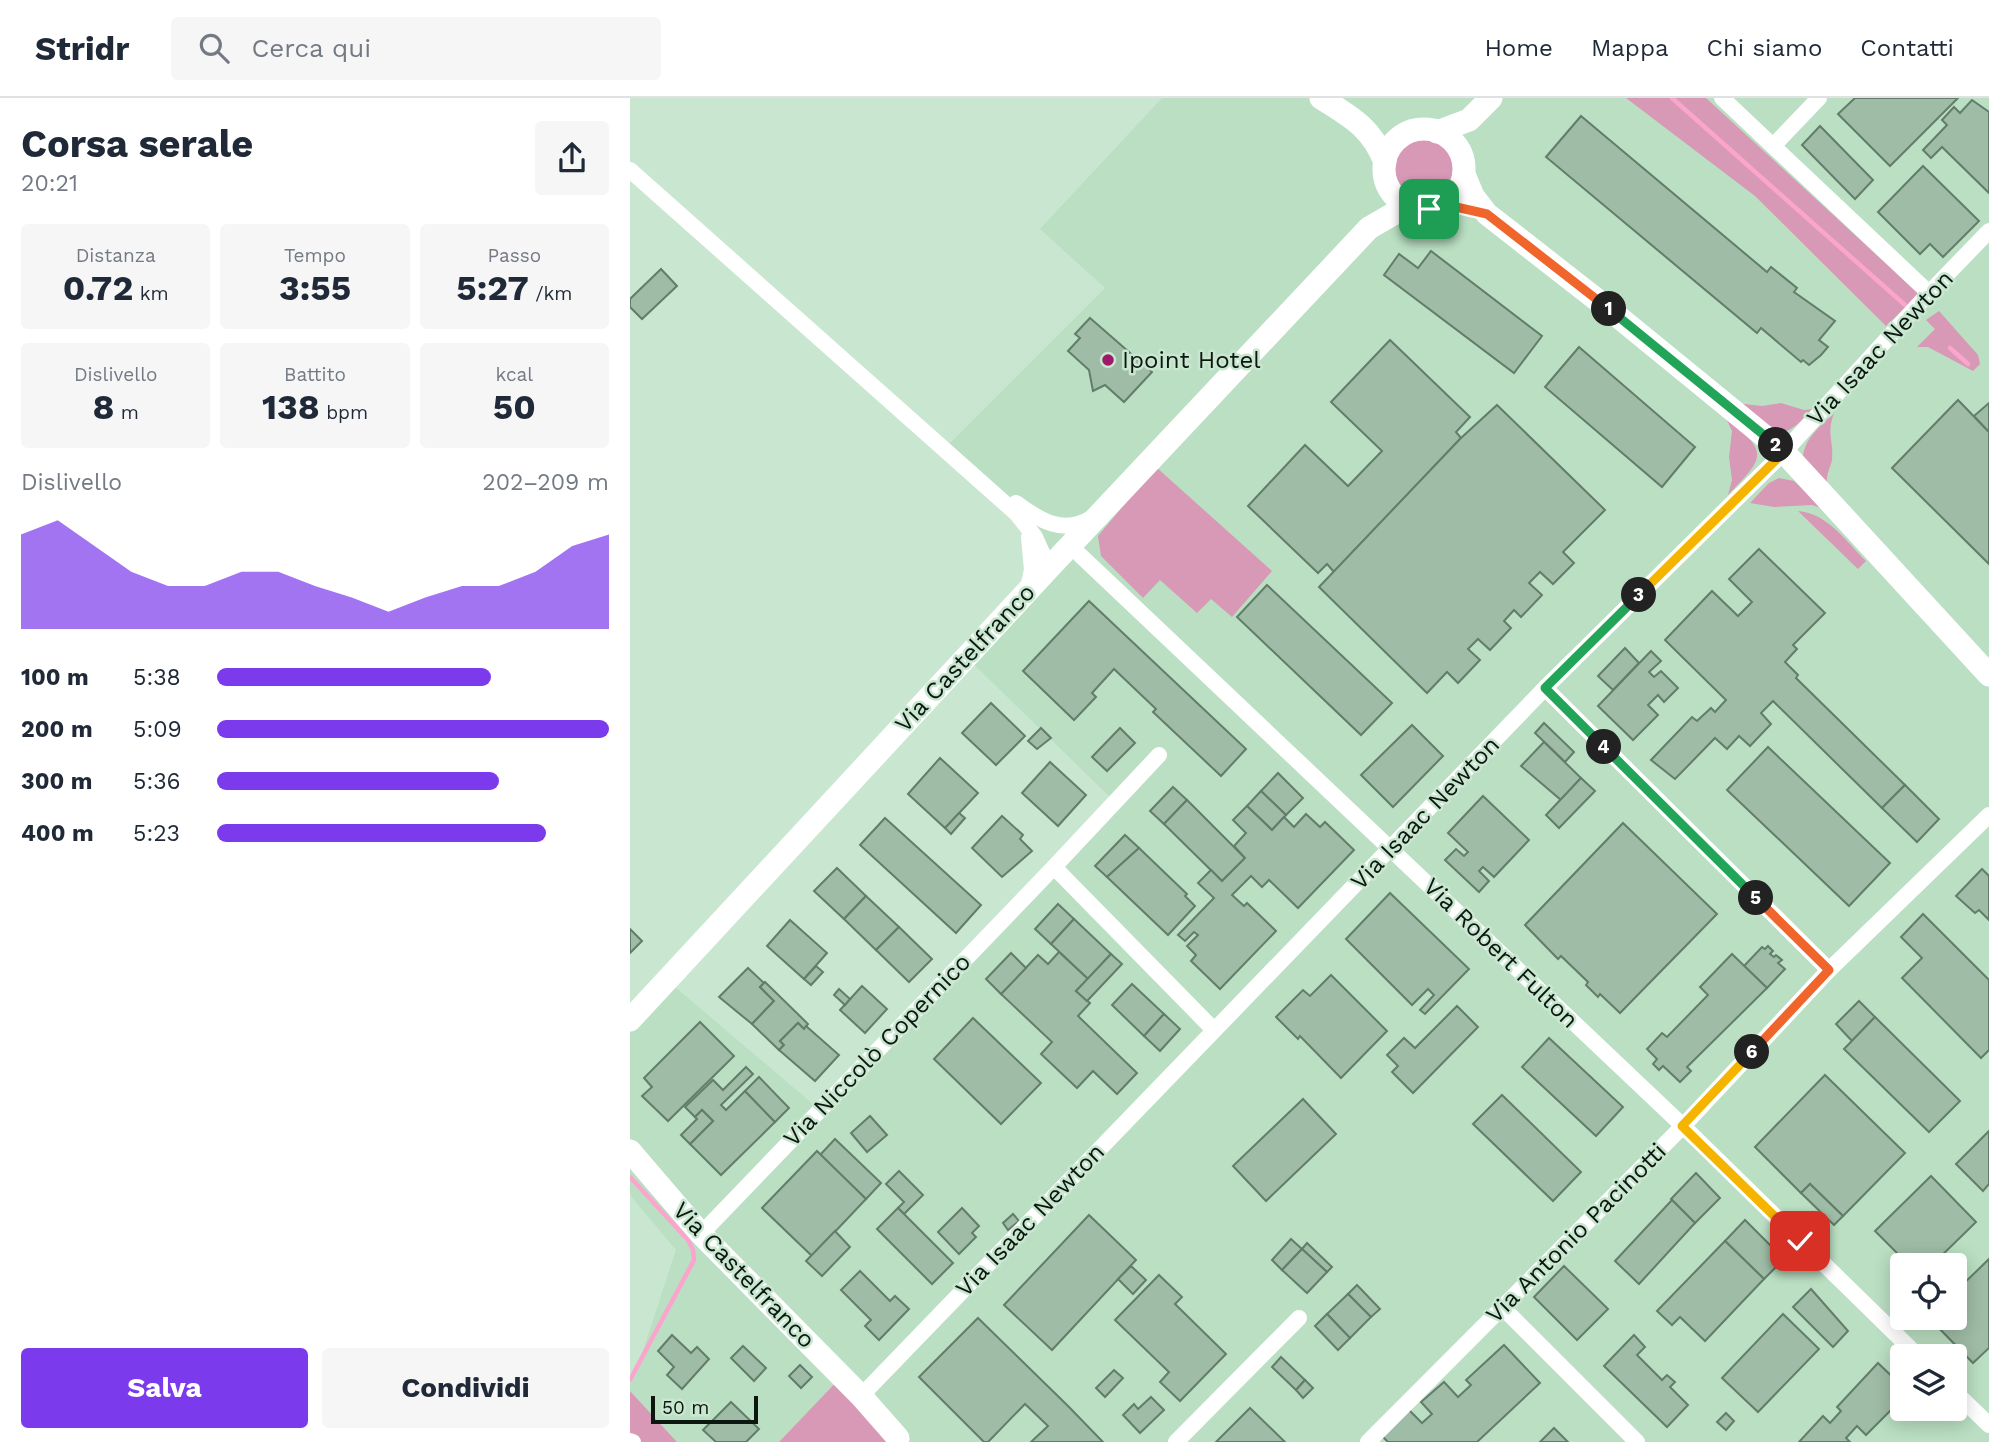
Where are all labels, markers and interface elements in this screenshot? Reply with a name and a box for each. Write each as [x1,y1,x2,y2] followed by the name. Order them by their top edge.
[171,17,661,80] search box
[35,29,129,68] text: Stridr
[195,29,233,67] icon: search
[251,33,371,63] text: Cerca qui
[1484,34,1553,62] text: Home
[1591,34,1669,62] text: Mappa
[1707,34,1822,62] text: Chi siamo
[1860,34,1954,62] text: Contatti
[535,121,609,195] button: share
[21,122,253,166] text: Corsa serale
[21,170,78,197] text: 20:21
[1399,179,1459,239] pin
[1410,190,1448,228] icon: arrive
[76,244,156,267] text: Distanza
[284,244,346,267] text: Tempo
[487,244,541,267] text: Passo
[1801,265,1959,431] street label: Via Isaac Newton
[63,267,133,309] text: 0.72
[279,267,351,309] text: 3:55
[456,267,529,309] text: 5:27
[133,282,169,305] text: km
[529,282,572,305] text: /km
[1592,292,1626,326] pin: 1
[1604,297,1613,320] text: 1
[1122,346,1261,374] place label: Ipoint Hotel
[1100,352,1116,368] marker: Ipoint Hotel
[74,363,157,386] text: Dislivello
[284,363,346,386] text: Battito
[496,363,533,386] text: kcal
[92,386,114,428] text: 8
[262,386,320,428] text: 138
[493,386,536,428] text: 50
[114,401,139,424] text: m
[320,401,368,424] text: bpm
[1758,428,1794,462] pin: 2
[1770,433,1781,456] text: 2
[21,469,122,496] text: Dislivello
[482,469,609,496] text: 202–209 m
[889,578,1041,738] street label: Via Castelfranco
[1622,578,1656,612] pin: 3
[1633,583,1644,606] text: 3
[21,664,89,691] text: 100 m
[133,664,181,691] text: 5:38
[21,716,93,743] text: 200 m
[133,716,182,743] text: 5:09
[1586,730,1622,764] pin: 4
[1345,731,1505,895] street label: Via Isaac Newton
[1597,735,1610,758] text: 4
[21,768,92,795] text: 300 m
[133,768,181,795] text: 5:36
[21,820,94,847] text: 400 m
[133,820,180,847] text: 5:23
[1418,872,1584,1034] street label: Via Robert Fulton
[1738,880,1774,916] pin: 5
[1750,886,1761,909] text: 5
[778,948,976,1152] street label: Via Niccolò Copernico
[1734,1034,1770,1070] pin: 6
[1746,1040,1757,1063] text: 6
[1480,1137,1672,1329] street label: Via Antonio Pacinotti
[950,1138,1110,1302] street label: Via Isaac Newton
[667,1196,821,1354] street label: Via Castelfranco
[1770,1211,1830,1271] pin
[1781,1222,1819,1260] icon: check
[1890,1253,1967,1421] map controls
[1890,1253,1967,1330] button: locate
[1890,1344,1967,1421] button: layers
[21,1348,308,1428] button: Salva
[322,1348,609,1428] button: Condividi
[651,1393,758,1425] scale bar
[662,1396,709,1419] text: 50 m

